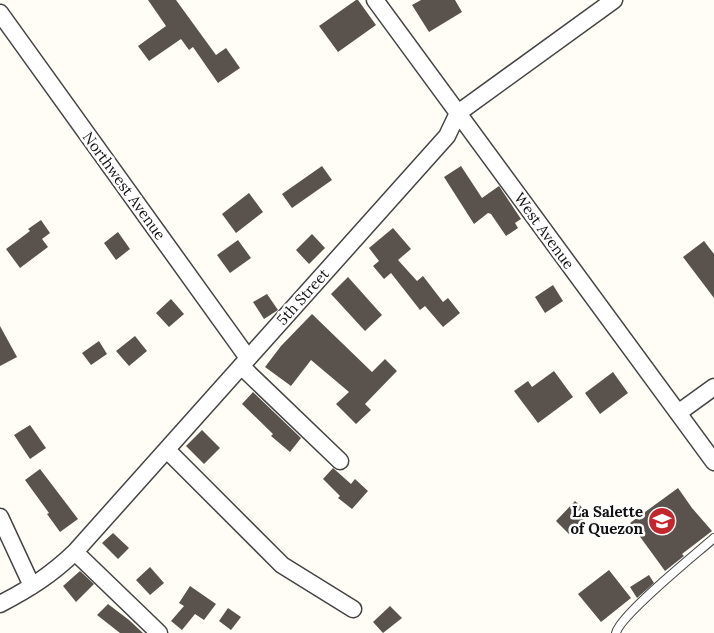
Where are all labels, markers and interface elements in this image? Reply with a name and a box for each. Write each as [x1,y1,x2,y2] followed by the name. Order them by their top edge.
[79,128,170,243] street label: Northwest Avenue
[510,189,579,273] street label: West Avenue
[272,264,333,329] street label: 5th Street
[570,502,643,538] place label: La Salette of Quezon
[647,506,677,536] school or university icon: La Salette of Quezon

